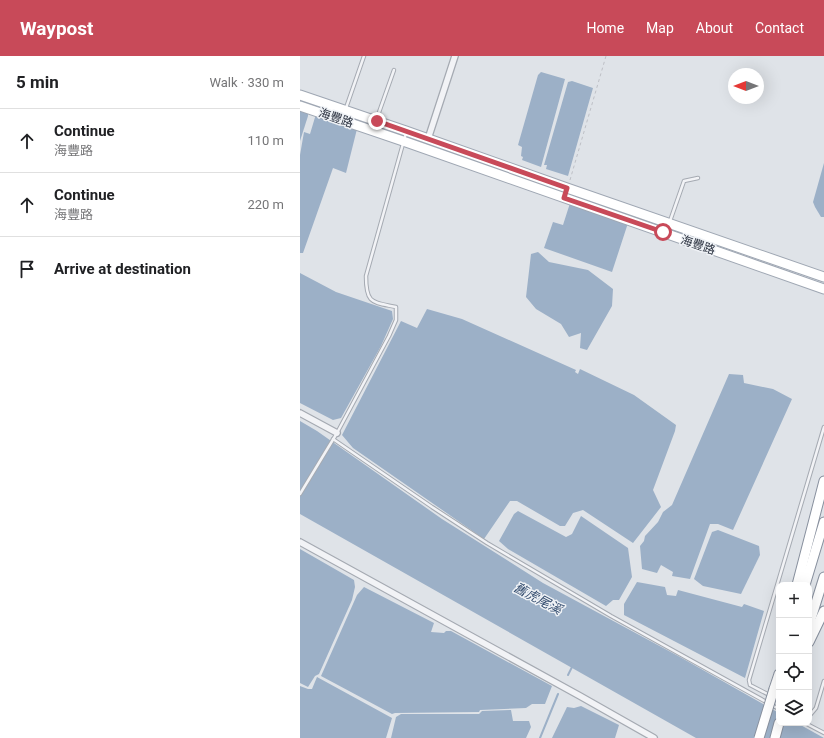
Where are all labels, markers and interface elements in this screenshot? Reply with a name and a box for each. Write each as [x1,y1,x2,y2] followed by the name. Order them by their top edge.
[20,17,94,40] text: Waypost
[586,20,624,36] text: Home
[646,20,674,36] text: Map
[696,20,733,36] text: About
[755,20,804,36] text: Contact
[728,68,764,104] north arrow
[16,72,59,92] text: 5 min
[209,75,284,90] text: Walk · 330 m
[317,106,355,130] street label: 海豐路
[368,112,386,130] route end
[54,122,115,140] text: Continue
[16,130,38,152] icon: ahead
[247,133,284,148] text: 110 m
[54,143,93,158] text: 海豐路
[54,186,115,204] text: Continue
[16,194,38,216] icon: ahead
[247,197,284,212] text: 220 m
[54,207,93,222] text: 海豐路
[654,223,672,241] route start
[679,233,717,257] street label: 海豐路
[16,258,38,280] icon: arrive
[54,260,191,278] text: Arrive at destination
[511,580,566,618] water label: 舊虎尾溪
[776,582,812,726] map controls
[776,582,812,618] button: +
[776,618,812,654] button: −
[776,654,812,690] button: locate
[776,690,812,726] button: layers

